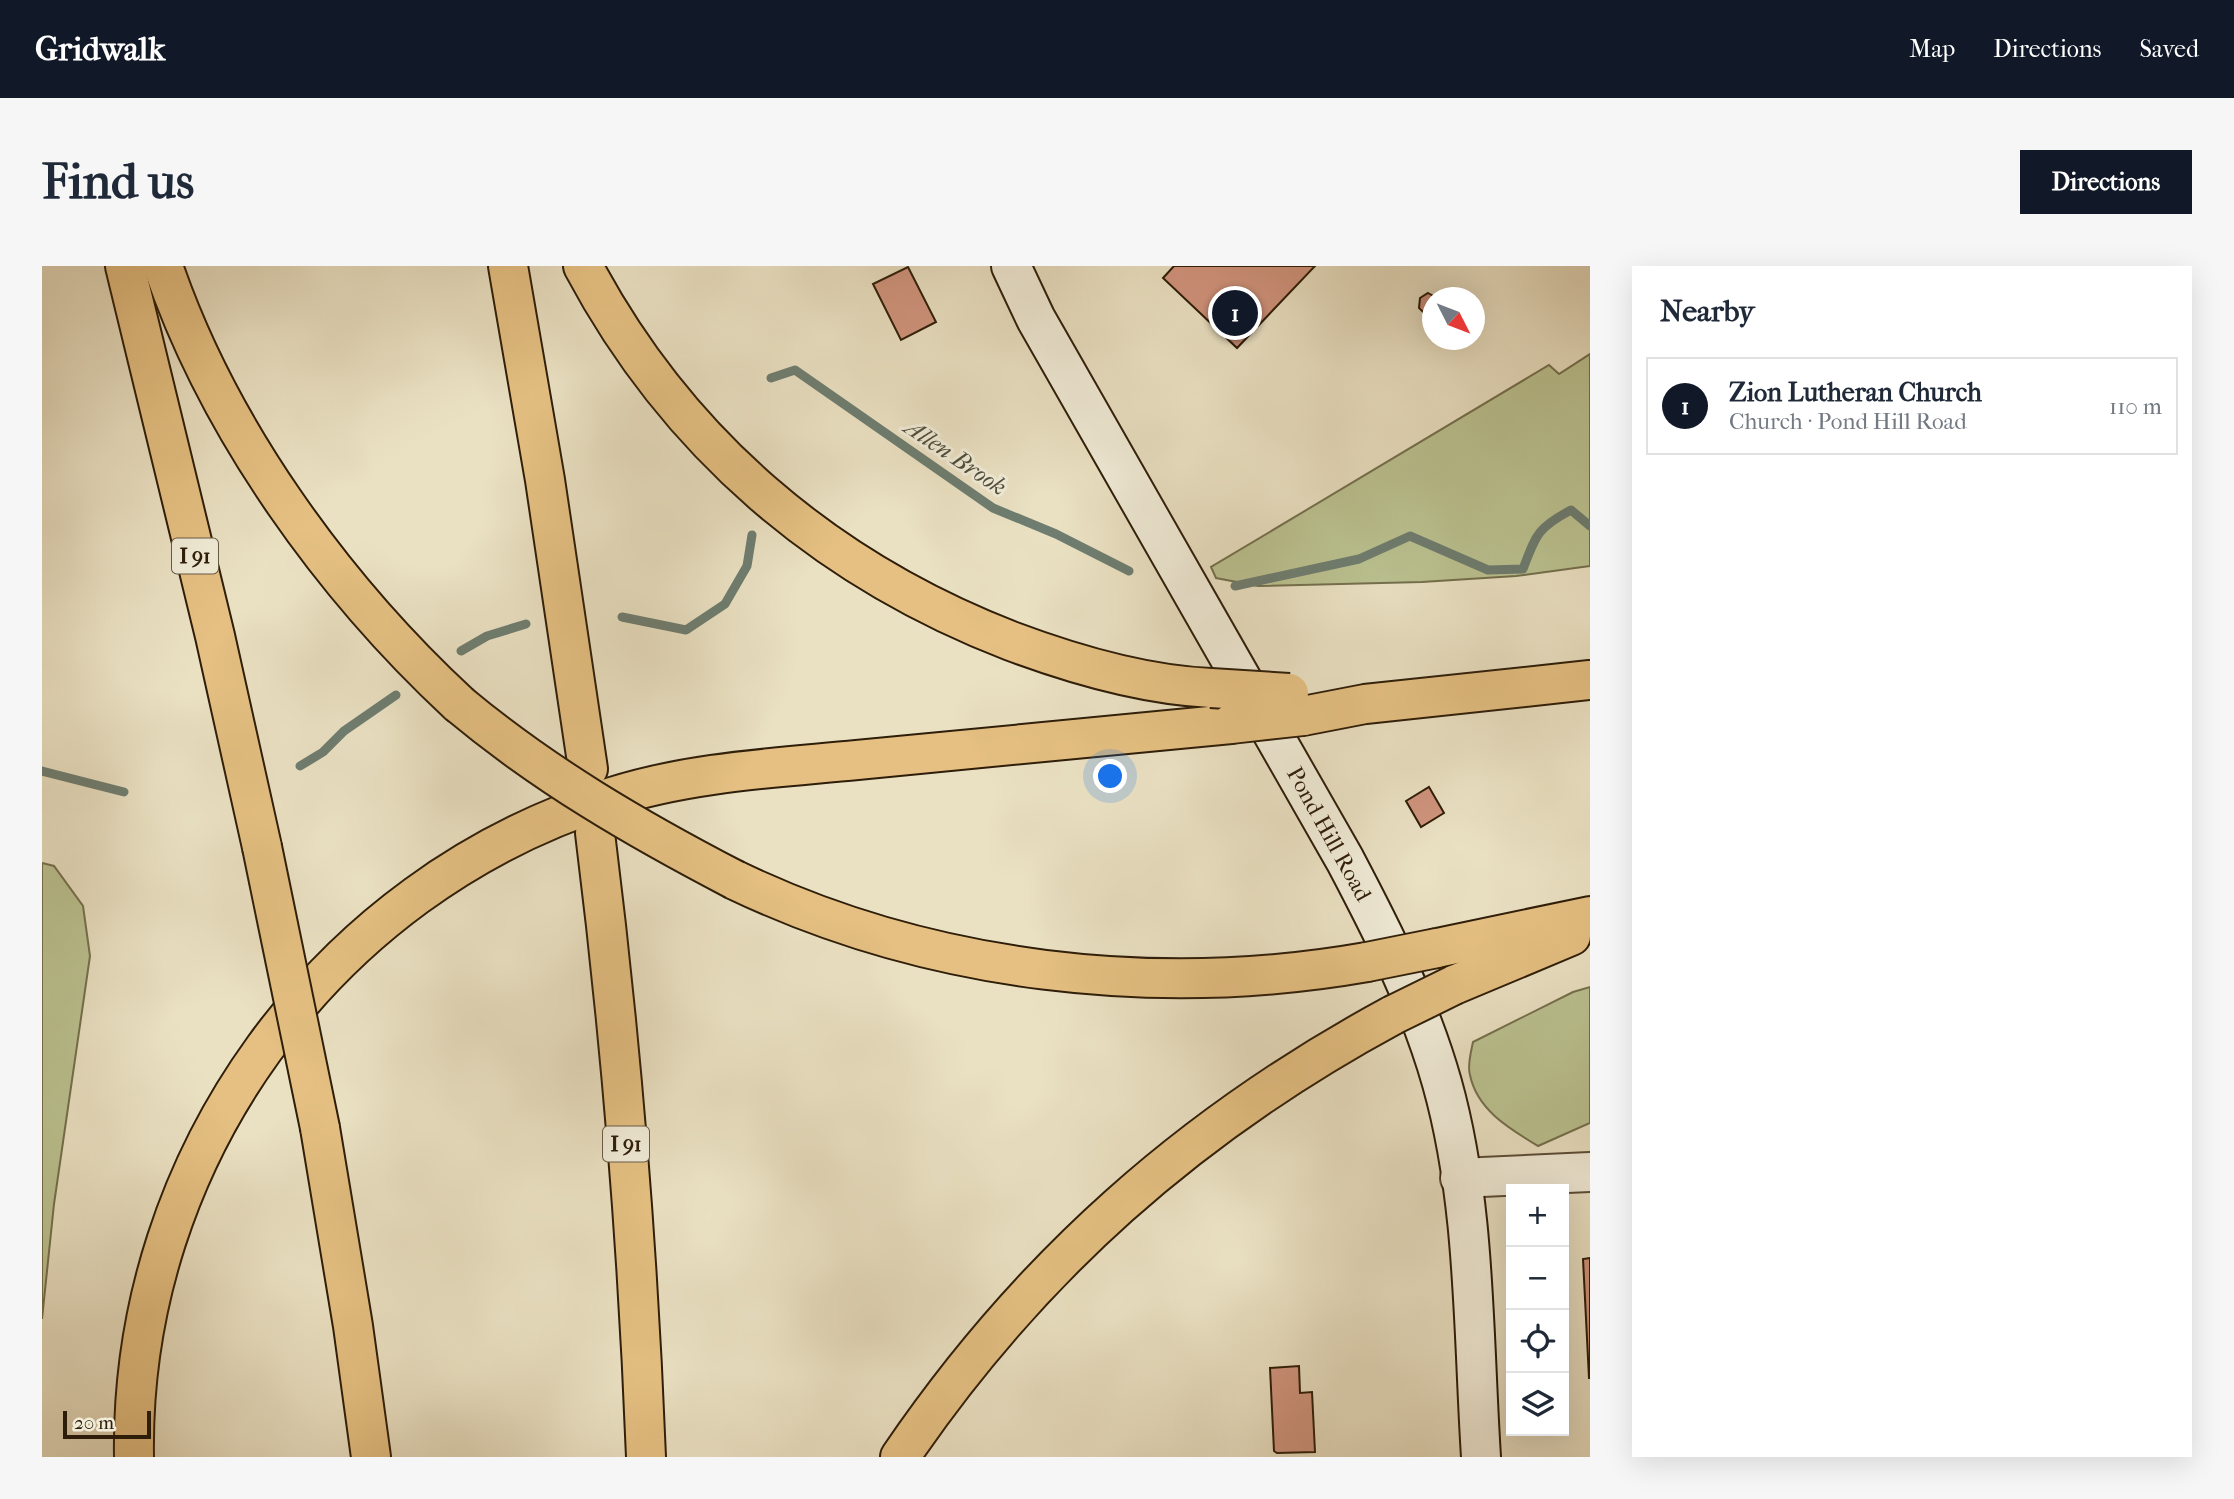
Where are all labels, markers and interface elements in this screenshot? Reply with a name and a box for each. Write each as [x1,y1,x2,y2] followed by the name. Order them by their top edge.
[35,30,165,69] text: Gridwalk
[1909,35,1955,63] text: Map
[1993,35,2101,63] text: Directions
[2139,35,2199,63] text: Saved
[2020,150,2192,214] button: Directions
[42,153,194,211] text: Find us
[1212,287,1258,339] pin: 1
[1422,287,1485,350] north arrow
[1660,294,1755,329] text: Nearby
[1729,377,1982,408] text: Zion Lutheran Church
[1681,393,1689,420] text: 1
[2109,393,2162,420] text: 110 m
[1729,408,1967,435] text: Church · Pond Hill Road
[897,411,1012,501] water label: Allen Brook
[172,538,218,574] road number: I 91
[1093,759,1127,793] your location
[1281,762,1377,906] street label: Pond Hill Road
[603,1126,649,1162] road number: I 91
[1506,1184,1569,1436] map controls
[1506,1184,1569,1247] button: +
[1506,1247,1569,1310] button: −
[1506,1310,1569,1373] button: locate
[1506,1373,1569,1436] button: layers
[63,1408,150,1440] scale bar
[74,1412,114,1434] text: 20 m

